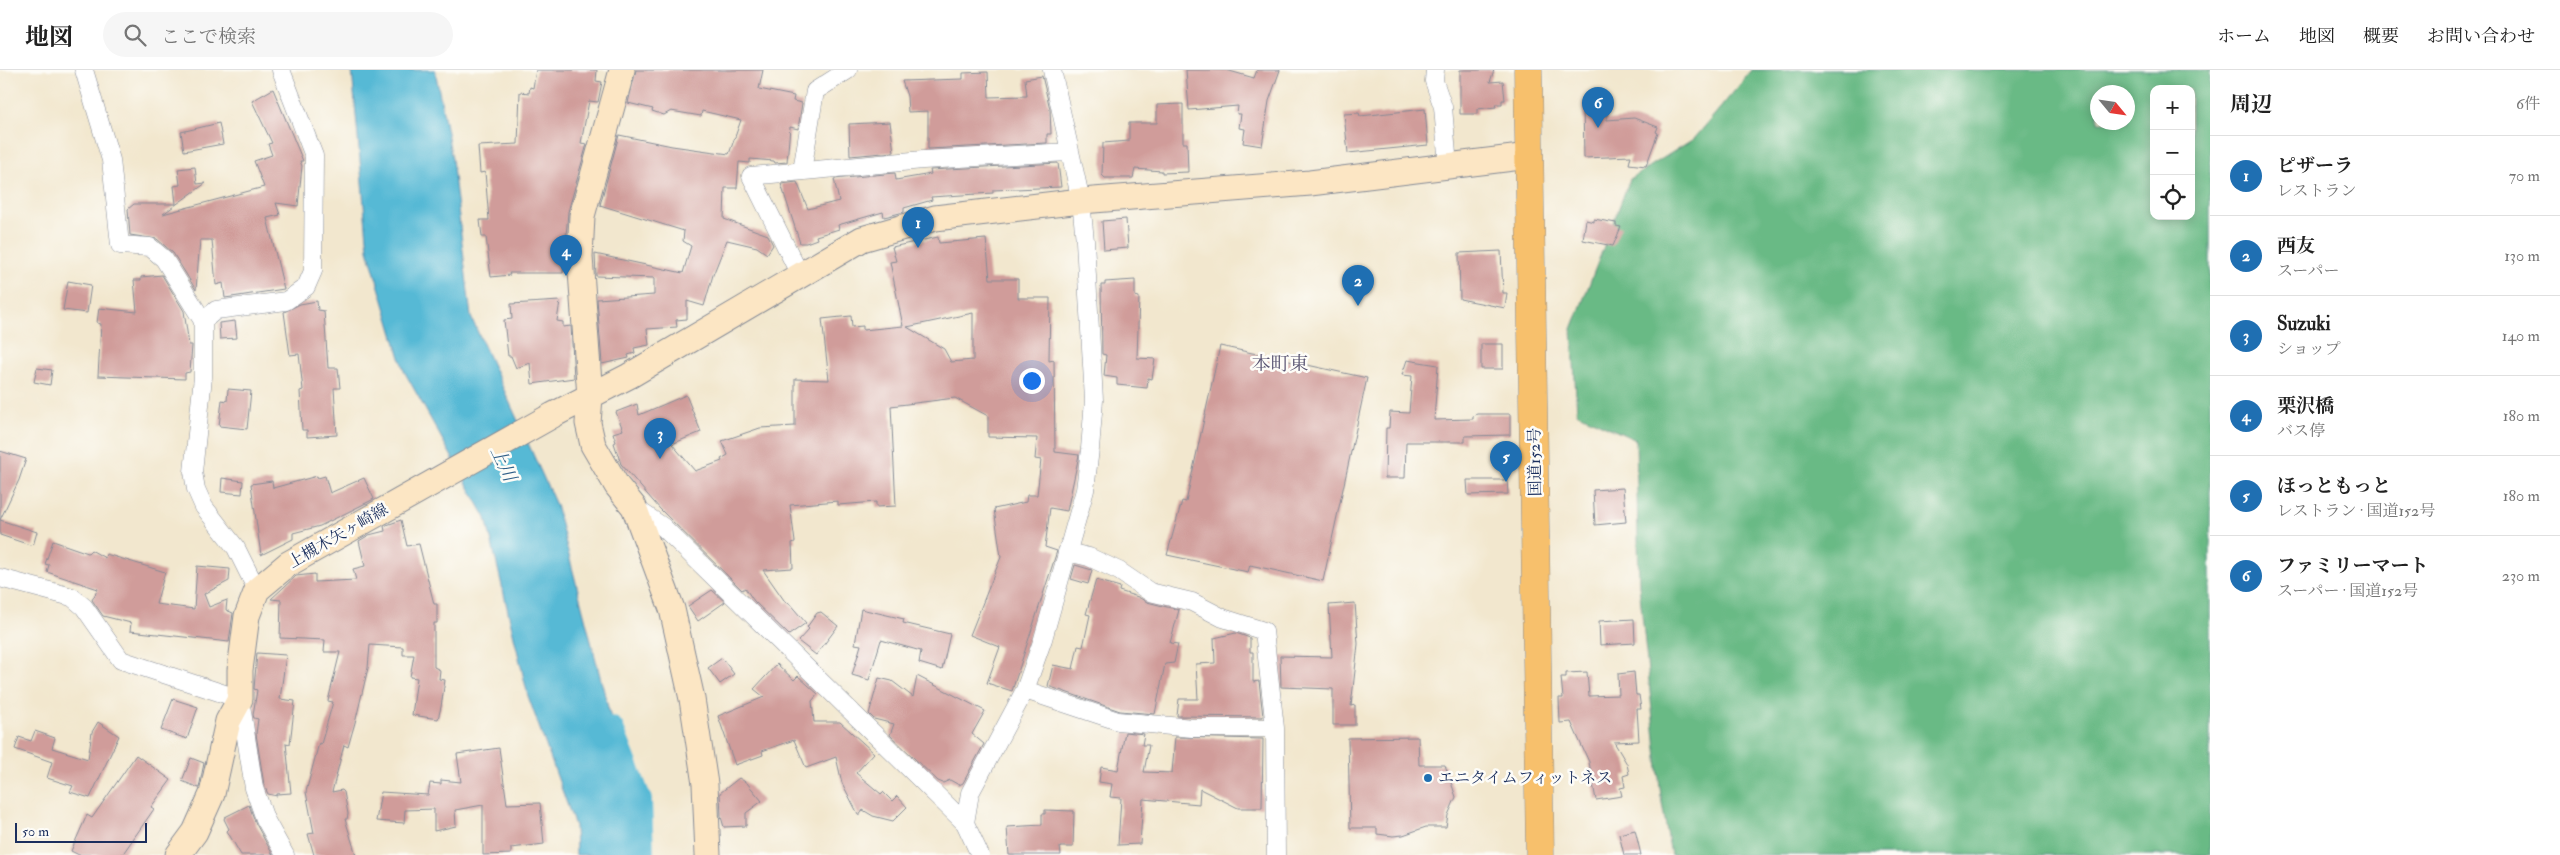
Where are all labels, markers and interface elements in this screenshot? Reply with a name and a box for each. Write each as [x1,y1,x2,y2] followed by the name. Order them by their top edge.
[103,12,453,57] search box
[121,21,149,49] icon: search
[25,22,73,53] text: 地図
[161,25,256,49] text: ここで検索
[2217,25,2271,48] text: ホーム
[2299,25,2335,48] text: 地図
[2363,25,2399,48] text: 概要
[2427,25,2535,48] text: お問い合わせ
[2090,85,2135,130] north arrow
[2150,85,2195,220] map controls
[2150,85,2195,130] button: +
[1582,87,1614,128] pin: 6
[2230,91,2272,118] text: 周辺
[2516,94,2540,114] text: 6件
[2150,130,2195,175] button: −
[2277,154,2353,178] text: ピザーラ
[2243,166,2249,186] text: 1
[2509,166,2540,186] text: 70 m
[2150,175,2195,220] button: locate
[2277,181,2357,201] text: レストラン
[902,207,934,248] pin: 1
[2277,234,2315,258] text: 西友
[550,235,582,276] pin: 4
[2242,246,2250,266] text: 2
[2504,246,2540,266] text: 130 m
[2277,261,2339,281] text: スーパー
[1342,265,1374,306] pin: 2
[2277,312,2331,336] text: Suzuki
[2243,326,2249,346] text: 3
[2502,326,2540,346] text: 140 m
[2277,339,2341,359] text: ショップ
[1251,352,1309,376] district label: 本町東
[1019,368,1045,394] your location
[2277,394,2334,418] text: 栗沢橋
[2242,406,2250,426] text: 4
[2503,406,2540,426] text: 180 m
[644,418,676,459] pin: 3
[2277,421,2325,441] text: バス停
[1524,427,1546,497] street label: 国道152号
[1490,441,1522,482] pin: 5
[485,443,522,487] water label: 上川
[2277,474,2391,498] text: ほっともっと
[2242,486,2250,506] text: 5
[2503,486,2540,506] text: 180 m
[284,499,392,573] street label: 上槻木矢ヶ崎線
[2277,501,2435,521] text: レストラン · 国道152号
[2277,554,2429,578] text: ファミリーマート
[2242,566,2250,586] text: 6
[2502,566,2540,586] text: 230 m
[2277,581,2418,601] text: スーパー · 国道152号
[1438,768,1612,788] place label: エニタイムフィットネス
[1422,772,1434,784] marker: エニタイムフィットネス
[15,820,148,843] scale bar
[22,823,49,840] text: 50 m

